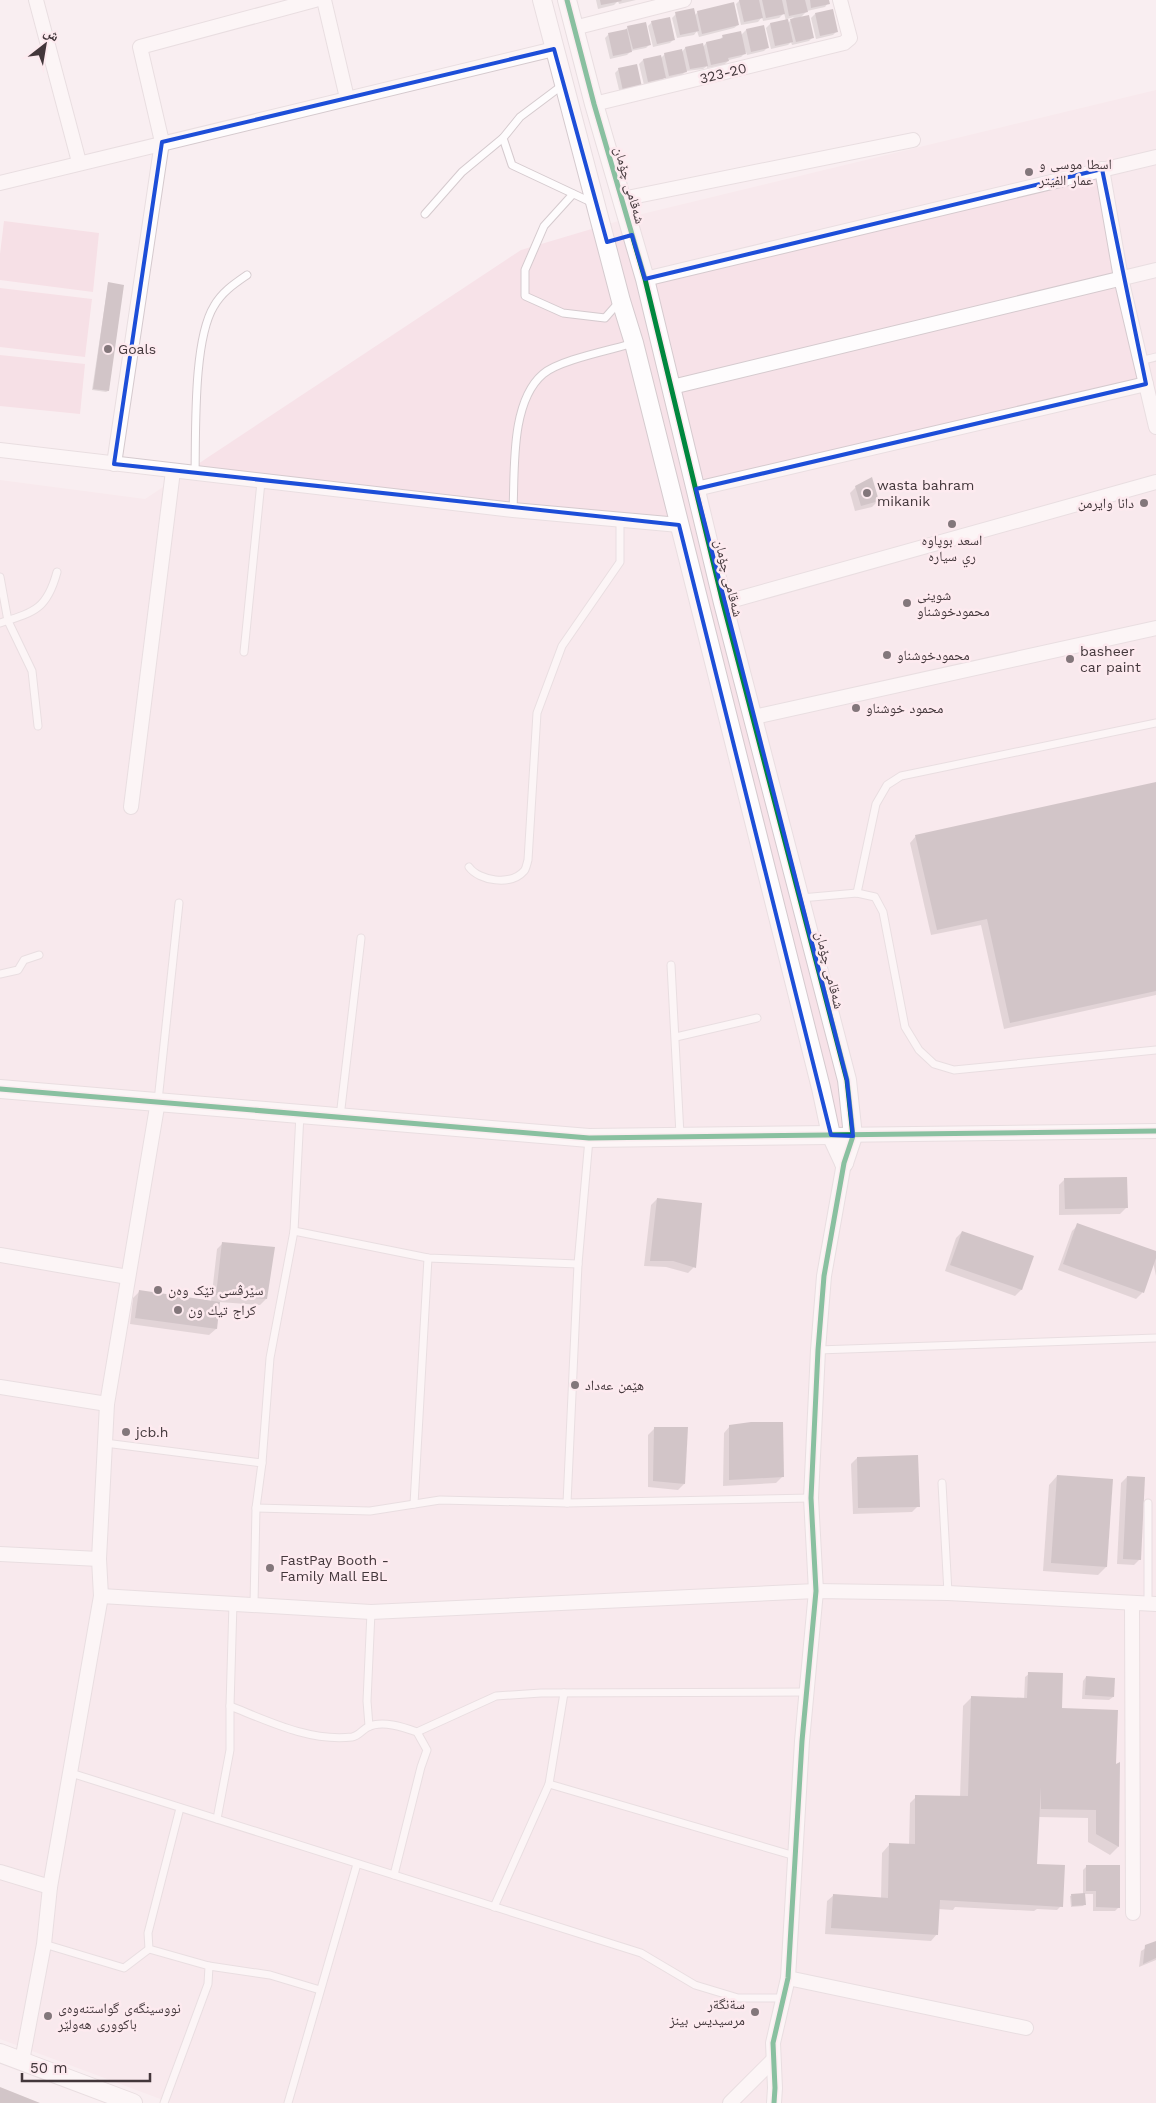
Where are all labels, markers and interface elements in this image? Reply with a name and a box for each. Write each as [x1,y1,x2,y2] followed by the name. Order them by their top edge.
[20,20,70,70] north arrow
[41,23,62,45] text: ش
[698,59,748,87] street label: 323-20
[610,145,649,226] street label: شەقامی چۆمان
[1038,156,1112,189] place label: اسطا موسى و عمار الفيتر
[1023,166,1035,178] marker: اسطا موسى و عمار الفيتر
[118,341,156,357] place label: Goals
[102,343,114,355] marker: Goals
[877,477,974,509] place label: wasta bahram mikanik
[861,487,873,499] marker: wasta bahram mikanik
[1078,495,1134,512] place label: دانا وایرمن
[1138,497,1150,509] marker: دانا وایرمن
[946,518,958,530] marker: اسعد بوپاوه ري سياره
[922,532,982,568] place label: اسعد بوپاوه ري سياره
[711,538,746,619] street label: شەقامی چۆمان
[917,587,990,620] place label: شوينى محمودخوشناو
[901,597,913,609] marker: شوينى محمودخوشناو
[1080,643,1141,675] place label: basheer car paint
[897,647,970,664] place label: محمودخوشناو
[881,649,893,661] marker: محمودخوشناو
[1064,653,1076,665] marker: basheer car paint
[866,700,943,717] place label: محمود خوشناو
[850,702,862,714] marker: محمود خوشناو
[812,930,847,1011] street label: شەقامی چۆمان
[168,1282,263,1299] place label: سێرڤسی تێک وەن
[152,1284,164,1296] marker: سێرڤسی تێک وەن
[188,1302,256,1320] place label: كراج تيك ون
[172,1304,184,1316] marker: كراج تيك ون
[585,1377,644,1394] place label: هێمن عەداد
[569,1379,581,1391] marker: هێمن عەداد
[134,1424,168,1440] place label: jcb.h
[120,1426,132,1438] marker: jcb.h
[280,1552,389,1584] place label: FastPay Booth - Family Mall EBL
[264,1562,276,1574] marker: FastPay Booth - Family Mall EBL
[669,1996,745,2029] place label: سةنگةر مرسيديس بينز
[57,2000,181,2033] place label: نووسینگەی گواستنەوەی باکووری هەولێر
[749,2006,761,2018] marker: سةنگةر مرسيديس بينز
[42,2010,54,2022] marker: نووسینگەی گواستنەوەی باکووری هەولێر
[22,2050,150,2082] scale bar
[30,2059,67,2077] text: 50 m

